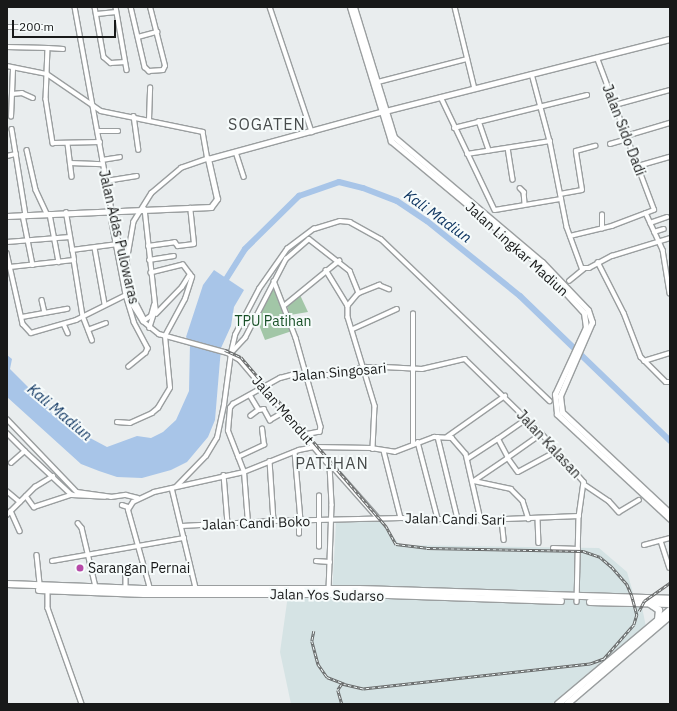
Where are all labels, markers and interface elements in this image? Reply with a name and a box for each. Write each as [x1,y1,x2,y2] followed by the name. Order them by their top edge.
[14,12,118,38] scale bar
[19,19,54,34] text: 200 m
[599,82,649,178] street label: Jalan Sido Dadi
[228,114,306,134] district label: SOGATEN
[95,168,143,306] street label: Jalan Adas Pulowaras
[401,186,475,246] water label: Kali Madiun
[462,198,572,300] street label: Jalan Lingkar Madiun
[235,313,311,329] park label: TPU Patihan
[291,359,387,385] street label: Jalan Singosari
[249,372,317,448] street label: Jalan Mendut
[24,380,96,444] water label: Kali Madiun
[513,407,585,481] street label: Jalan Kalasan
[295,453,369,473] district label: PATIHAN
[405,510,505,528] street label: Jalan Candi Sari
[202,513,310,533] street label: Jalan Candi Boko
[88,560,190,576] place label: Sarangan Pernai
[75,563,85,573] marker: Sarangan Pernai
[270,586,384,604] street label: Jalan Yos Sudarso

